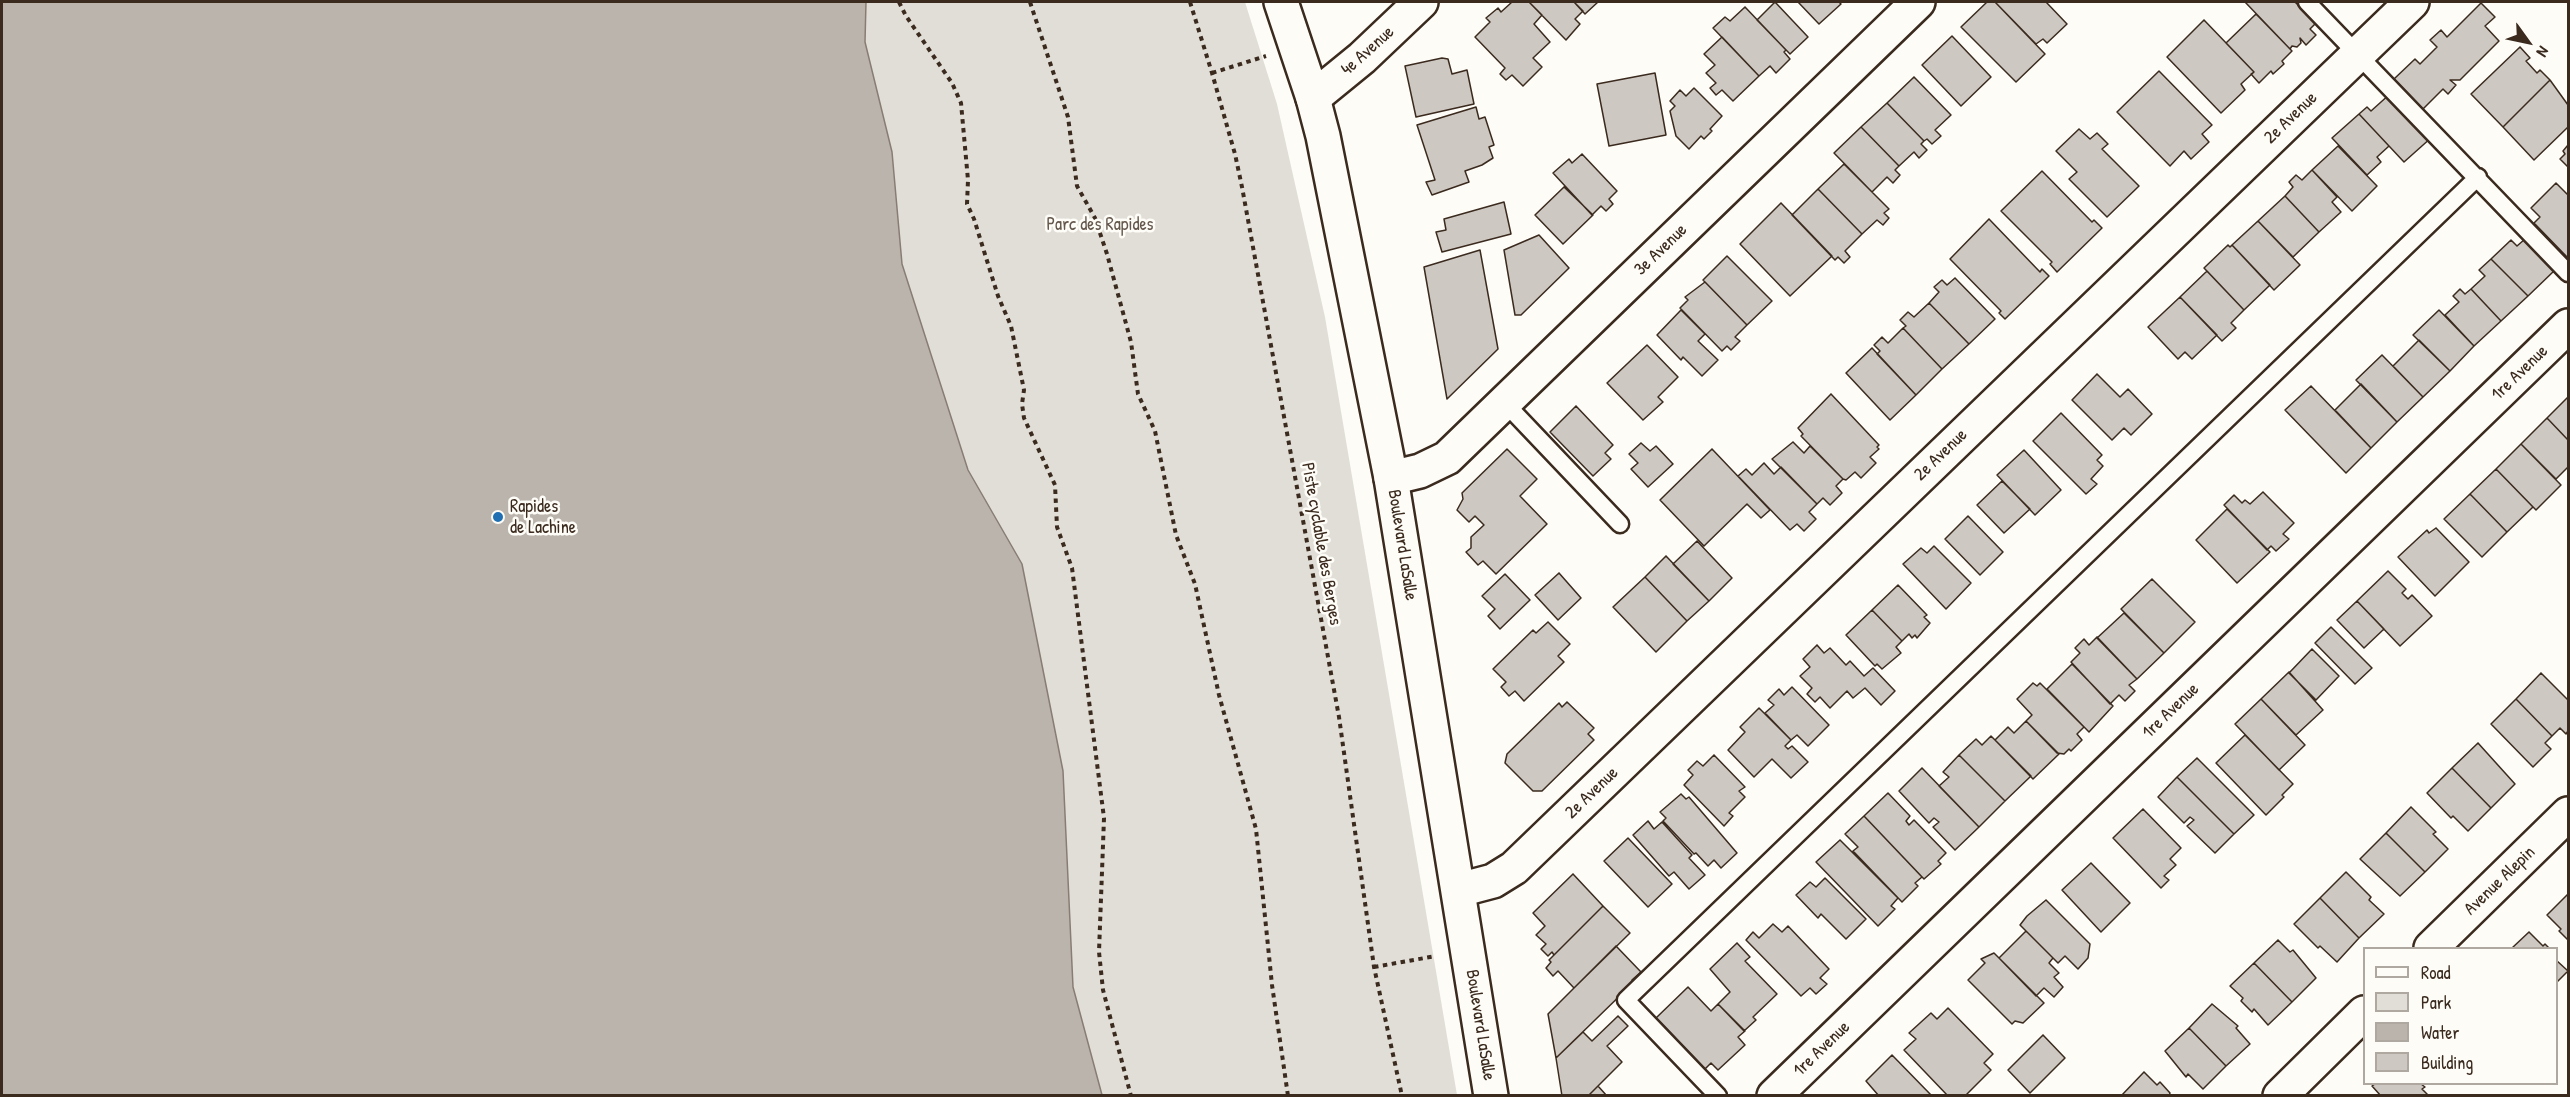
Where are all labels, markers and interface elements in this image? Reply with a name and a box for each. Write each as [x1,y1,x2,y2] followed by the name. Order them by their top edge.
[2498,12,2558,72] north arrow
[1337,22,1399,80] street label: 4e Avenue
[2532,42,2555,61] text: N
[2260,88,2322,148] street label: 2e Avenue
[1046,214,1154,236] park label: Parc des Rapides
[1630,220,1692,280] street label: 3e Avenue
[2487,341,2553,405] street label: 1re Avenue
[1910,425,1972,485] street label: 2e Avenue
[1296,461,1346,627] street label: Piste cyclable des Berges
[1383,488,1421,602] street label: Boulevard LaSalle
[510,496,576,538] place label: Rapides de Lachine
[491,510,505,524] marker: Rapides de Lachine
[2138,679,2204,743] street label: 1re Avenue
[1561,763,1623,823] street label: 2e Avenue
[2460,842,2540,920] street label: Avenue Alepin
[2363,947,2558,1085] legend
[2421,960,2451,985] text: Road
[1461,968,1499,1082] street label: Boulevard LaSalle
[2421,990,2451,1015] text: Park
[1789,1017,1855,1081] street label: 1re Avenue
[2421,1020,2459,1045] text: Water
[2421,1050,2473,1075] text: Building

